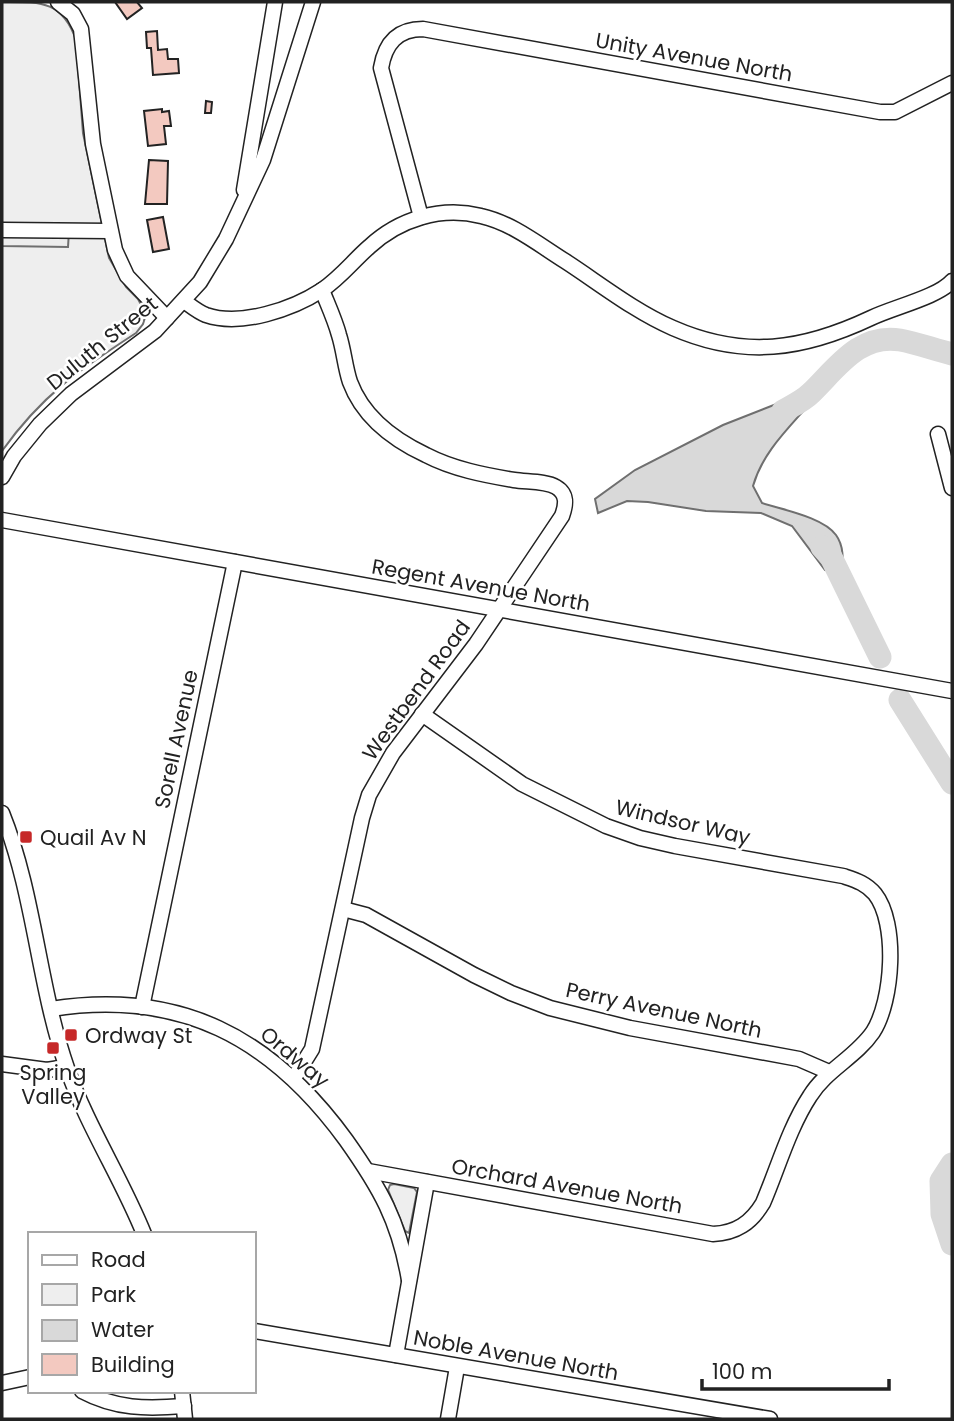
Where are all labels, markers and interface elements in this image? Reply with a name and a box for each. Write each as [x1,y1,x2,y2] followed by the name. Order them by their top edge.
[593,25,795,89] street label: Unity Avenue North
[40,289,164,397] street label: Duluth Street
[370,552,592,618] street label: Regent Avenue North
[355,614,477,766] street label: Westbend Road
[147,667,205,811] street label: Sorell Avenue
[613,792,753,852] street label: Windsor Way
[40,823,146,852] place label: Quail Av N
[18,829,34,845] marker: Quail Av N
[563,975,765,1045] street label: Perry Avenue North
[254,1020,336,1095] street label: Ordway
[85,1021,192,1050] place label: Ordway St
[63,1027,79,1043] marker: Ordway St
[45,1040,61,1056] marker: Spring Valley
[19,1058,87,1111] place label: Spring Valley
[449,1151,685,1221] street label: Orchard Avenue North
[28,1232,256,1393] legend
[91,1245,146,1274] text: Road
[91,1280,136,1309] text: Park
[91,1315,154,1344] text: Water
[411,1323,621,1387] street label: Noble Avenue North
[702,1348,889,1392] scale bar
[91,1350,175,1379] text: Building
[712,1357,772,1386] text: 100 m

